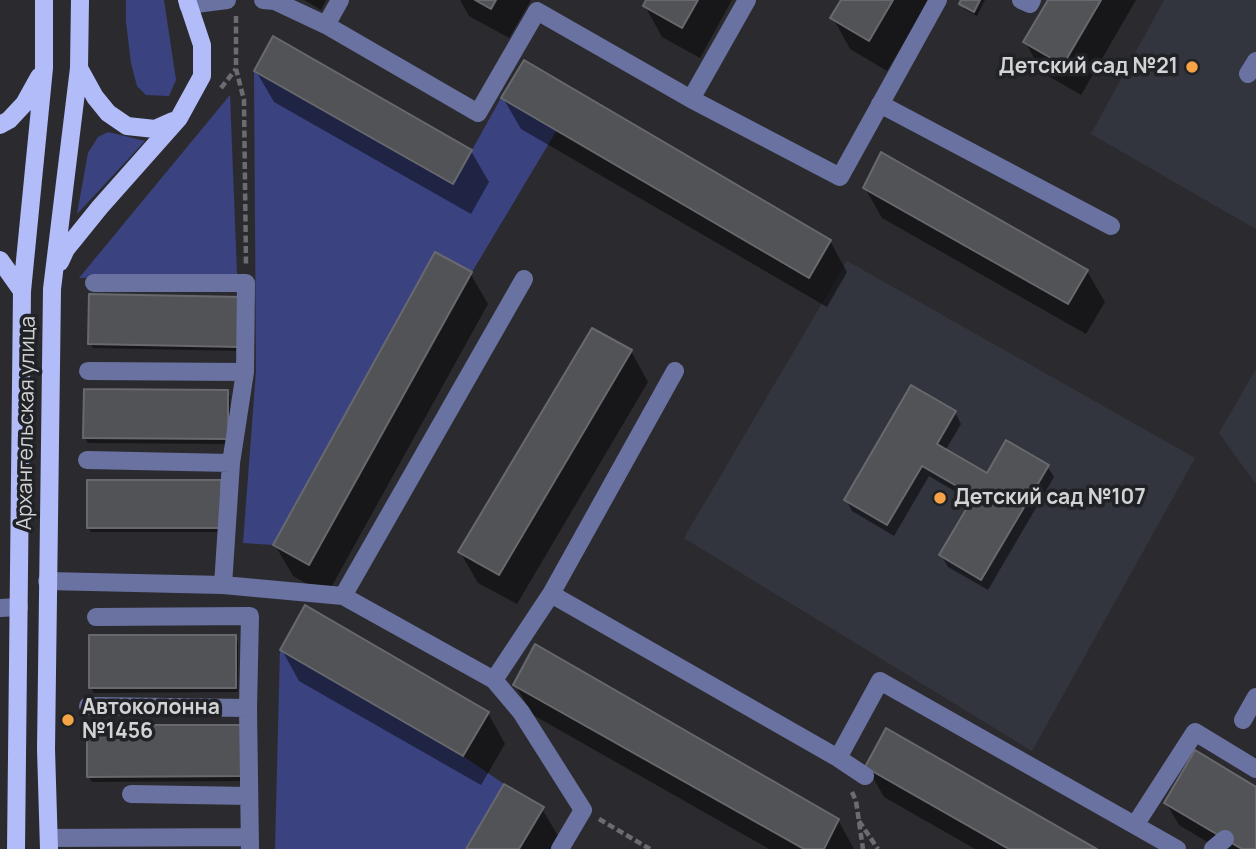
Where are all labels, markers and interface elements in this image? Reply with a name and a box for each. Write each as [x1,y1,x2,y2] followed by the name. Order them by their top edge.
[999,54,1178,80] place label: Детский сад №21
[1184,59,1200,75] marker: Детский сад №21
[13,316,41,530] street label: Архангельская улица
[954,485,1146,511] place label: Детский сад №107
[932,490,948,506] marker: Детский сад №107
[82,695,220,745] place label: Автоколонна №1456
[60,712,76,728] marker: Автоколонна №1456

